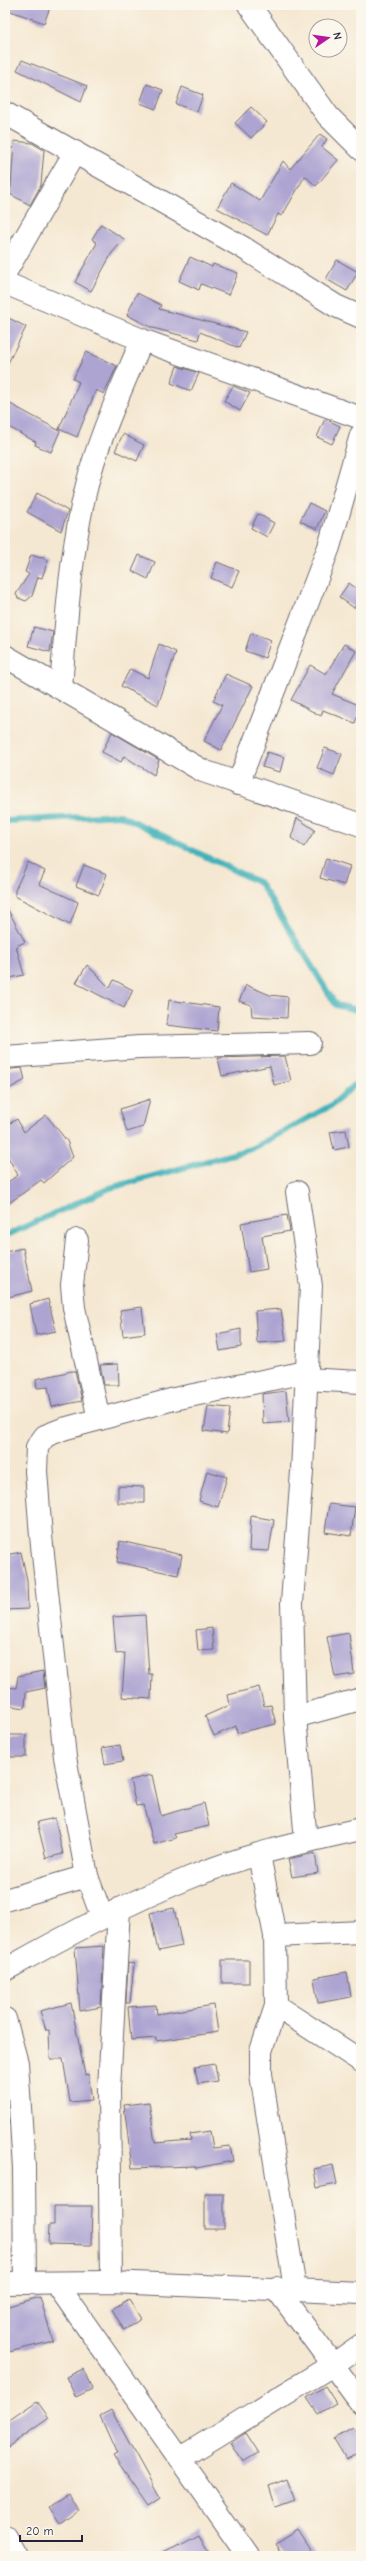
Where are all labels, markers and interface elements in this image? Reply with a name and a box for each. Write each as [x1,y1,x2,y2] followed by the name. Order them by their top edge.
[308,18,348,58] north arrow
[330,31,344,41] text: N
[20,2517,82,2543] scale bar
[26,2524,54,2538] text: 20 m

